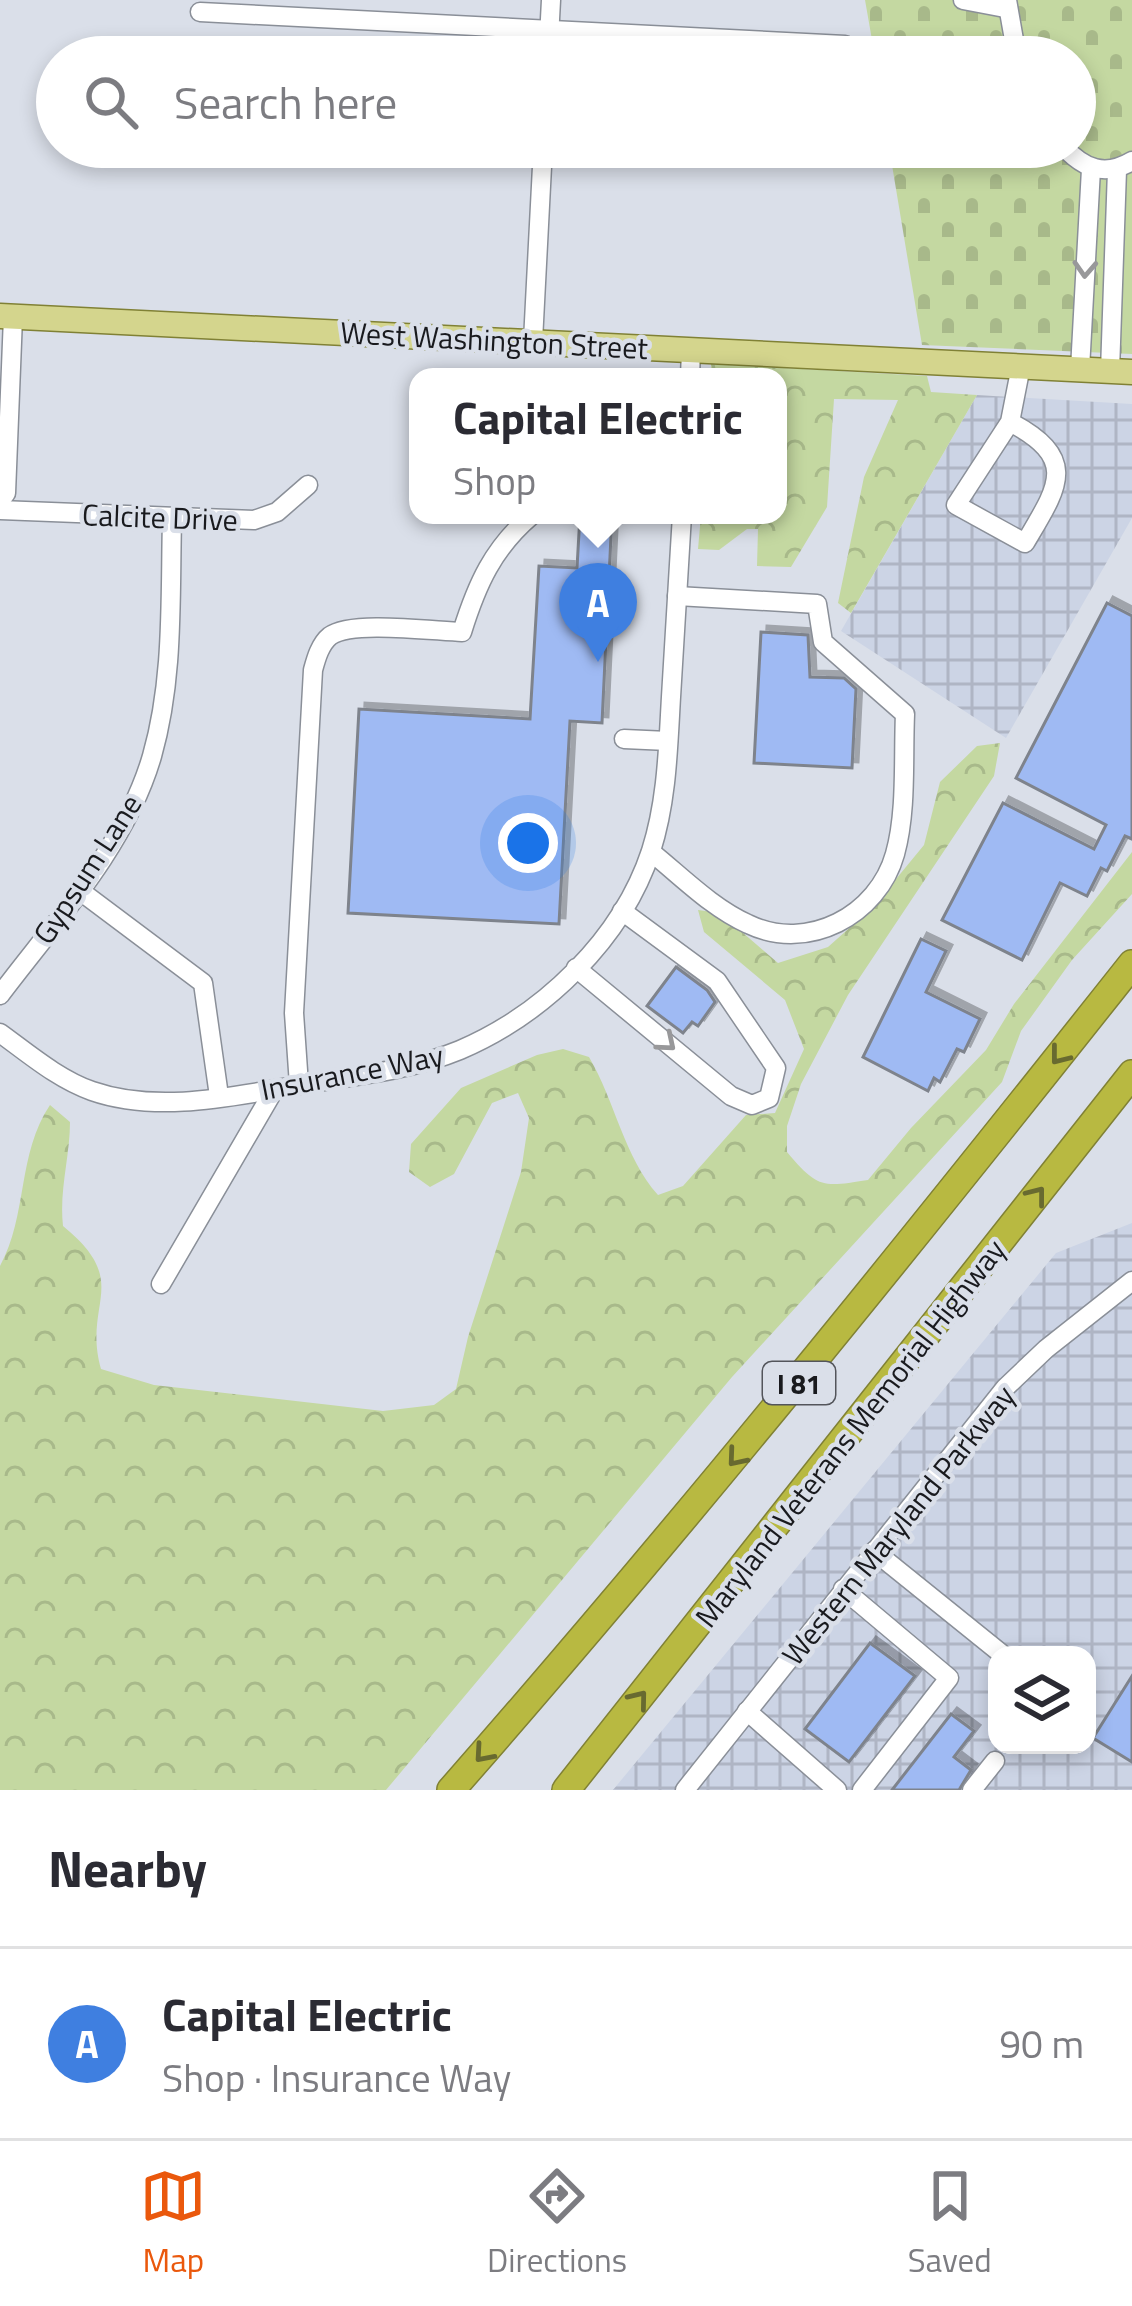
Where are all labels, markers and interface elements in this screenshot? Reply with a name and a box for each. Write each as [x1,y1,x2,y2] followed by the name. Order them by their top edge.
[36,36,1096,168] search box
[174,68,397,136] text: Search here
[78,69,144,135] icon: search
[1072,260,1098,279] one-way arrow
[339,309,649,371] street label: West Washington Street
[409,368,787,524] popup
[453,383,743,451] text: Capital Electric
[453,451,536,510] text: Shop
[81,491,239,543] street label: Calcite Drive
[559,563,637,662] pin: A
[21,785,153,953] street label: Gypsum Lane
[498,813,558,873] your location
[653,1028,675,1050] one-way arrow
[257,1032,447,1112] street label: Insurance Way
[1052,1042,1073,1064] one-way arrow
[1023,1186,1044,1208] one-way arrow
[684,1229,1016,1637] street label: Maryland Veterans Memorial Highway
[763,1362,835,1404] road number: I 81
[770,1375,1026,1675] street label: Western Maryland Parkway
[729,1444,751,1466] one-way arrow
[988,1646,1096,1754] map controls
[988,1646,1096,1754] button: layers
[625,1690,646,1712] one-way arrow
[475,1740,497,1762] one-way arrow
[48,1829,207,1907] text: Nearby
[162,1980,452,2048] text: Capital Electric
[75,2014,99,2073] text: A
[999,2014,1084,2073] text: 90 m
[162,2048,511,2107] text: Shop · Insurance Way
[140,2163,206,2285] tab: Map
[487,2163,627,2285] tab: Directions
[908,2163,992,2285] tab: Saved

